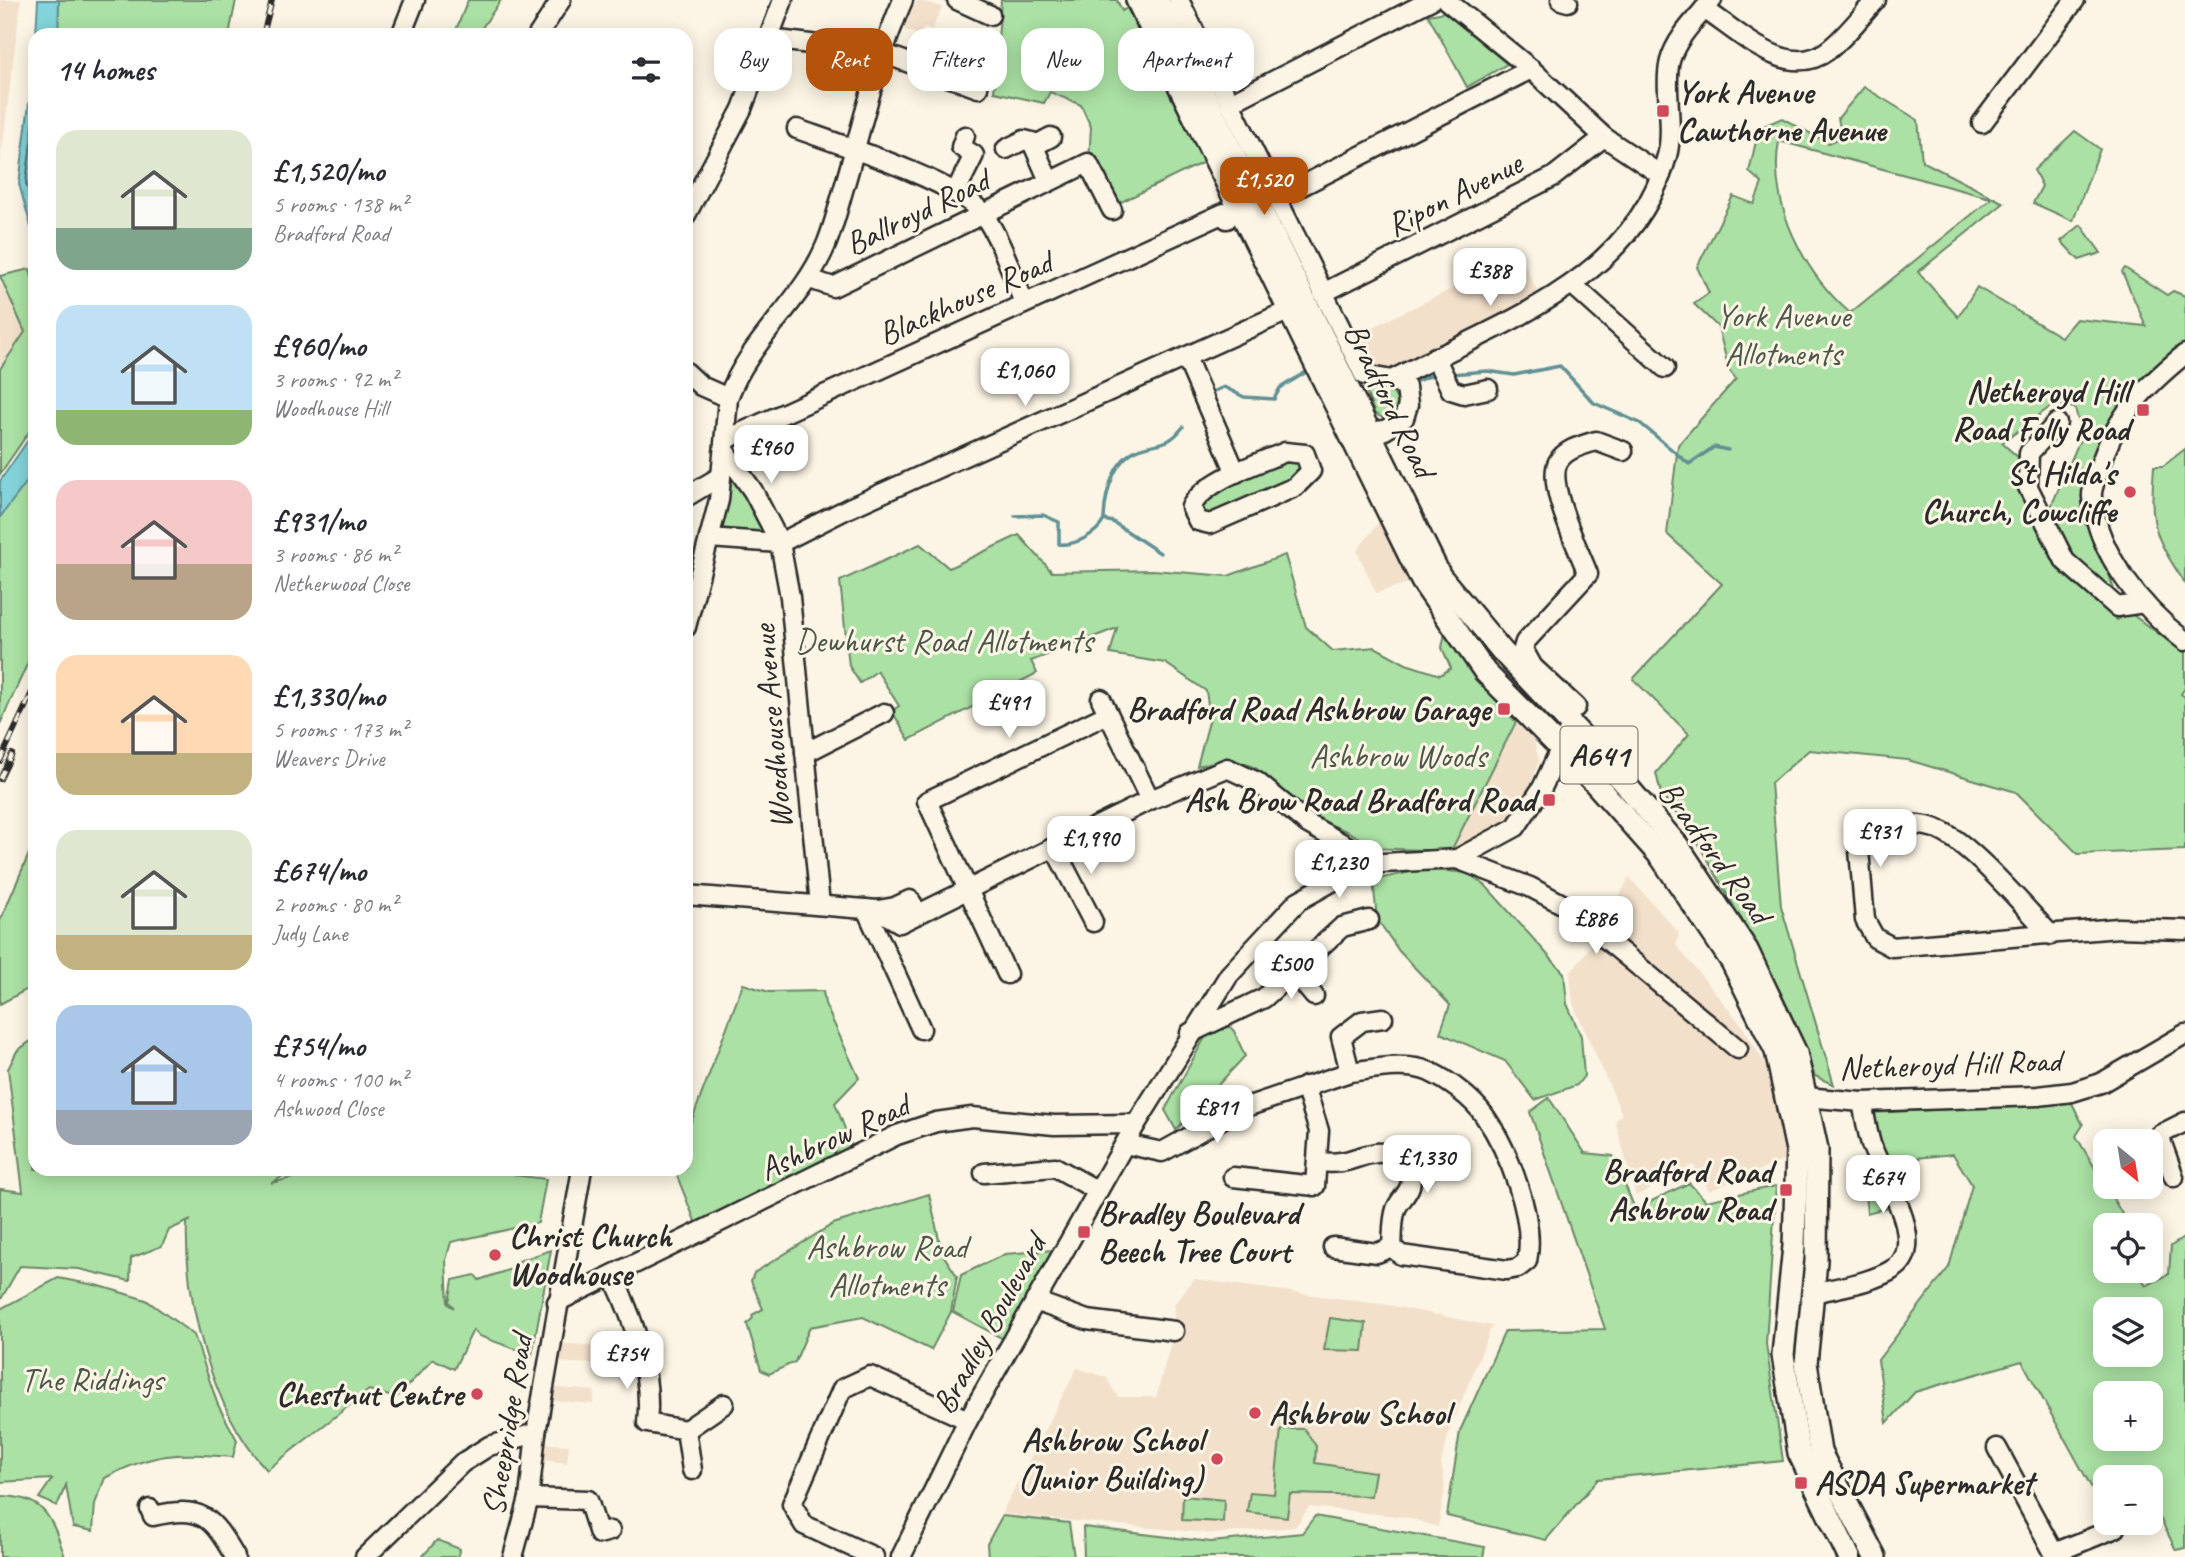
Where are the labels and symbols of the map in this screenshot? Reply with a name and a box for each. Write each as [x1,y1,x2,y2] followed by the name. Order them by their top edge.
[1677,71,1889,151] place label: York Avenue Cawthorne Avenue
[1655,103,1671,119] marker: York Avenue Cawthorne Avenue
[1379,141,1531,246] street label: Ripon Avenue
[838,157,1000,265] street label: Ballroyd Road
[1207,158,1321,217] pin: £1,520
[872,239,1063,355] street label: Blackhouse Road
[1449,248,1531,308] pin: £388
[1716,295,1852,375] park label: York Avenue Allotments
[1335,316,1448,489] street label: Bradford Road
[968,348,1082,408] pin: £1,060
[1952,370,2135,450] place label: Netheroyd Hill Road Folly Road
[2135,402,2151,418] marker: Netheroyd Hill Road Folly Road
[730,426,812,485] pin: £960
[1922,452,2119,532] place label: St Hilda's Church, Cowcliffe
[2122,484,2138,500] marker: St Hilda's Church, Cowcliffe
[795,620,1095,662] park label: Dewhurst Road Allotments
[742,621,802,831] street label: Woodhouse Avenue
[968,680,1050,740] pin: £491
[1127,688,1493,730] place label: Bradford Road Ashbrow Garage
[1496,701,1512,717] marker: Bradford Road Ashbrow Garage
[1560,726,1638,784] road number: A641
[1310,735,1489,777] park label: Ashbrow Woods
[1649,772,1784,936] street label: Bradford Road
[1185,779,1541,821] place label: Ash Brow Road Bradford Road
[1541,792,1557,808] marker: Ash Brow Road Bradford Road
[1839,810,1921,869] pin: £931
[1034,816,1148,876] pin: £1,990
[1282,841,1396,900] pin: £1,230
[1555,897,1637,956] pin: £886
[1250,942,1332,1001] pin: £500
[1838,1039,2067,1089] street label: Netheroyd Hill Road
[752,1082,920,1190] street label: Ashbrow Road
[1176,1086,1258,1145] pin: £811
[2093,1129,2163,1199] north arrow
[1370,1136,1484,1195] pin: £1,330
[1603,1150,1778,1230] place label: Bradford Road Ashbrow Road
[1842,1156,1924,1215] pin: £674
[1778,1182,1794,1198] marker: Bradford Road Ashbrow Road
[1098,1192,1305,1272] place label: Bradley Boulevard Beech Tree Court
[509,1215,673,1295] place label: Christ Church Woodhouse
[923,1223,1058,1421] street label: Bradley Boulevard
[1076,1224,1092,1240] marker: Bradley Boulevard Beech Tree Court
[807,1226,972,1306] park label: Ashbrow Road Allotments
[487,1247,503,1263] marker: Christ Church Woodhouse
[472,1326,543,1519] street label: Sheepridge Road
[586,1332,668,1391] pin: £754
[21,1359,166,1401] park label: The Riddings
[276,1373,466,1415] place label: Chestnut Centre
[469,1386,485,1402] marker: Chestnut Centre
[1269,1392,1456,1434] place label: Ashbrow School
[1247,1405,1263,1421] marker: Ashbrow School
[1017,1419,1209,1499] place label: Ashbrow School (Junior Building)
[1209,1451,1225,1467] marker: Ashbrow School (Junior Building)
[1815,1462,2038,1504] place label: ASDA Supermarket
[1793,1475,1809,1491] marker: ASDA Supermarket

